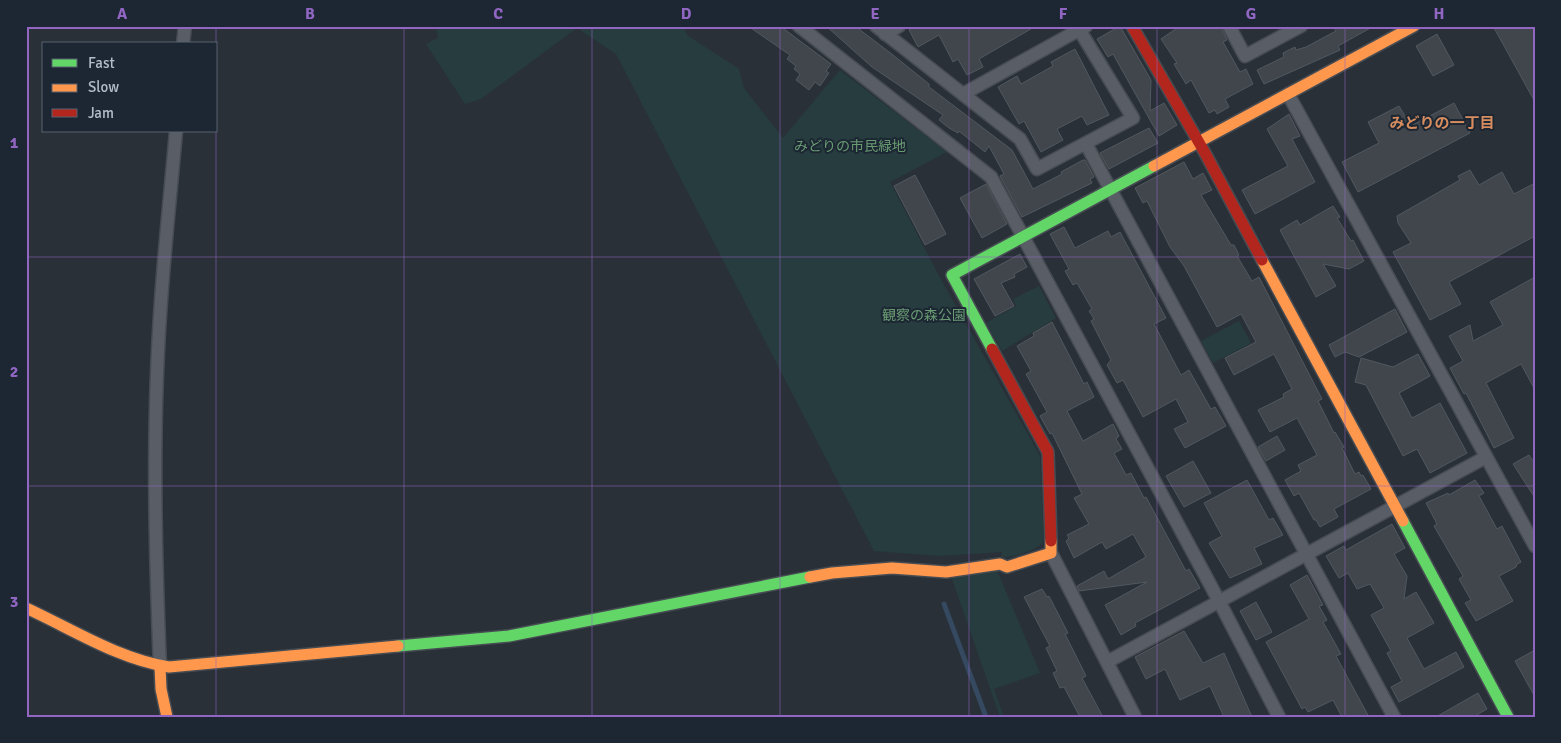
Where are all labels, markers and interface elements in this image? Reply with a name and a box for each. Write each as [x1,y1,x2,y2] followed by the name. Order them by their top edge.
[117,4,128,24] text: A
[305,4,315,24] text: B
[493,4,503,24] text: C
[681,4,692,24] text: D
[870,4,880,24] text: E
[1059,4,1068,24] text: F
[1246,4,1256,24] text: G
[1434,4,1444,24] text: H
[42,42,218,132] legend
[88,54,115,72] text: Fast
[88,78,119,96] text: Slow
[88,104,114,122] text: Jam
[1389,114,1495,132] district label: みどりの一丁目
[10,133,19,153] text: 1
[794,138,906,155] park label: みどりの市民緑地
[882,307,966,324] park label: 観察の森公園
[10,362,18,382] text: 2
[10,592,18,612] text: 3

